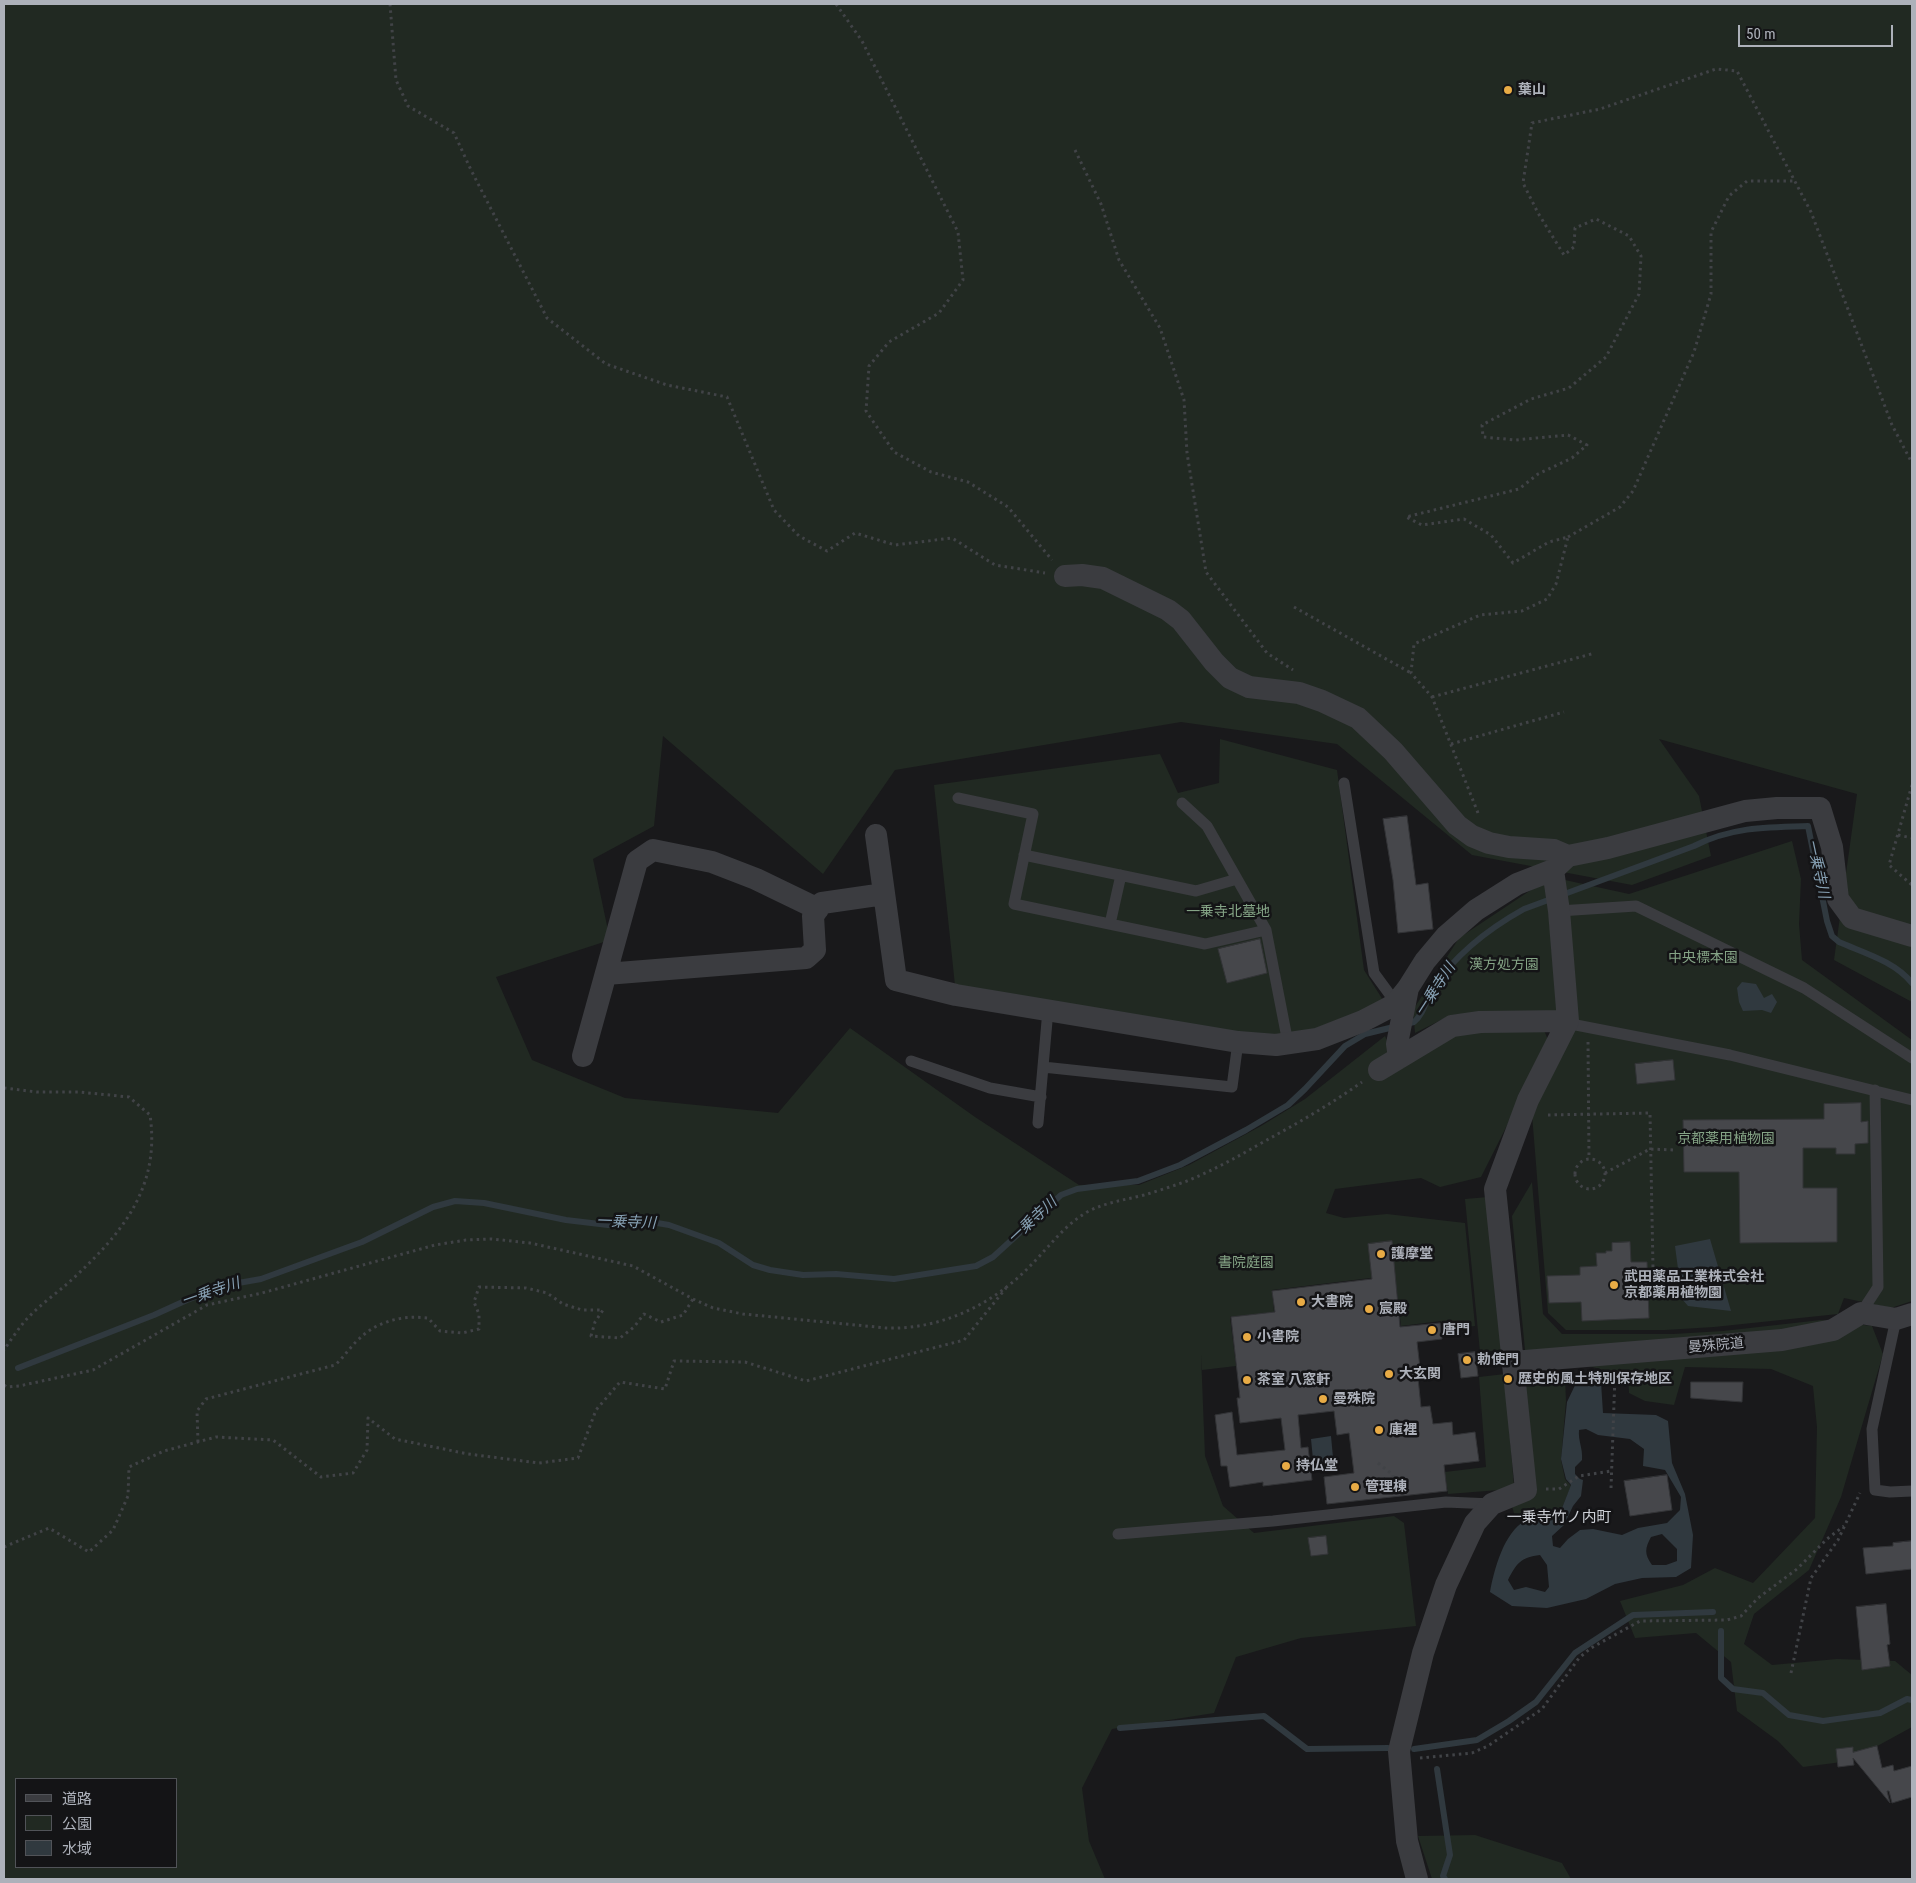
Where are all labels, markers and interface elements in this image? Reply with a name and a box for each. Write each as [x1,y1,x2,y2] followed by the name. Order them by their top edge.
[1741,15,1896,47] scale bar
[1746,25,1776,43] text: 50 m
[1518,82,1546,98] place label: 葉山
[1502,84,1514,96] marker: 葉山
[1802,838,1832,900] water label: 一乗寺川
[1186,904,1270,920] park label: 一乗寺北墓地
[1668,950,1738,966] park label: 中央標本園
[1469,957,1539,973] park label: 漢方処方園
[1412,960,1460,1020] water label: 一乗寺川
[1677,1131,1775,1147] park label: 京都薬用植物園
[1005,1194,1061,1248] water label: 一乗寺川
[596,1213,656,1233] water label: 一乗寺川
[1391,1246,1433,1262] place label: 護摩堂
[1375,1248,1387,1260] marker: 護摩堂
[1218,1255,1274,1271] park label: 書院庭園
[1624,1269,1764,1302] place label: 武田薬品工業株式会社 京都薬用植物園
[180,1275,242,1311] water label: 一乗寺川
[1608,1279,1620,1291] marker: 武田薬品工業株式会社 京都薬用植物園
[1311,1294,1353,1310] place label: 大書院
[1295,1296,1307,1308] marker: 大書院
[1379,1301,1407,1317] place label: 宸殿
[1363,1303,1375,1315] marker: 宸殿
[1442,1322,1470,1338] place label: 唐門
[1426,1324,1438,1336] marker: 唐門
[1257,1329,1299,1345] place label: 小書院
[1241,1331,1253,1343] marker: 小書院
[1687,1335,1745,1357] street label: 曼殊院道
[1477,1352,1519,1368] place label: 勅使門
[1461,1354,1473,1366] marker: 勅使門
[1399,1366,1441,1382] place label: 大玄関
[1383,1368,1395,1380] marker: 大玄関
[1518,1371,1672,1387] place label: 歴史的風土特別保存地区
[1257,1372,1330,1388] place label: 茶室 八窓軒
[1502,1373,1514,1385] marker: 歴史的風土特別保存地区
[1241,1374,1253,1386] marker: 茶室 八窓軒
[1333,1391,1375,1407] place label: 曼殊院
[1317,1393,1329,1405] marker: 曼殊院
[1389,1422,1417,1438] place label: 庫裡
[1373,1424,1385,1436] marker: 庫裡
[1296,1458,1338,1474] place label: 持仏堂
[1280,1460,1292,1472] marker: 持仏堂
[1365,1479,1407,1495] place label: 管理棟
[1349,1481,1361,1493] marker: 管理棟
[1507,1509,1611,1527] district label: 一乗寺竹ノ内町
[15,1778,178,1868] legend
[62,1790,92,1808] text: 道路
[62,1815,92,1833] text: 公園
[62,1840,92,1858] text: 水域

